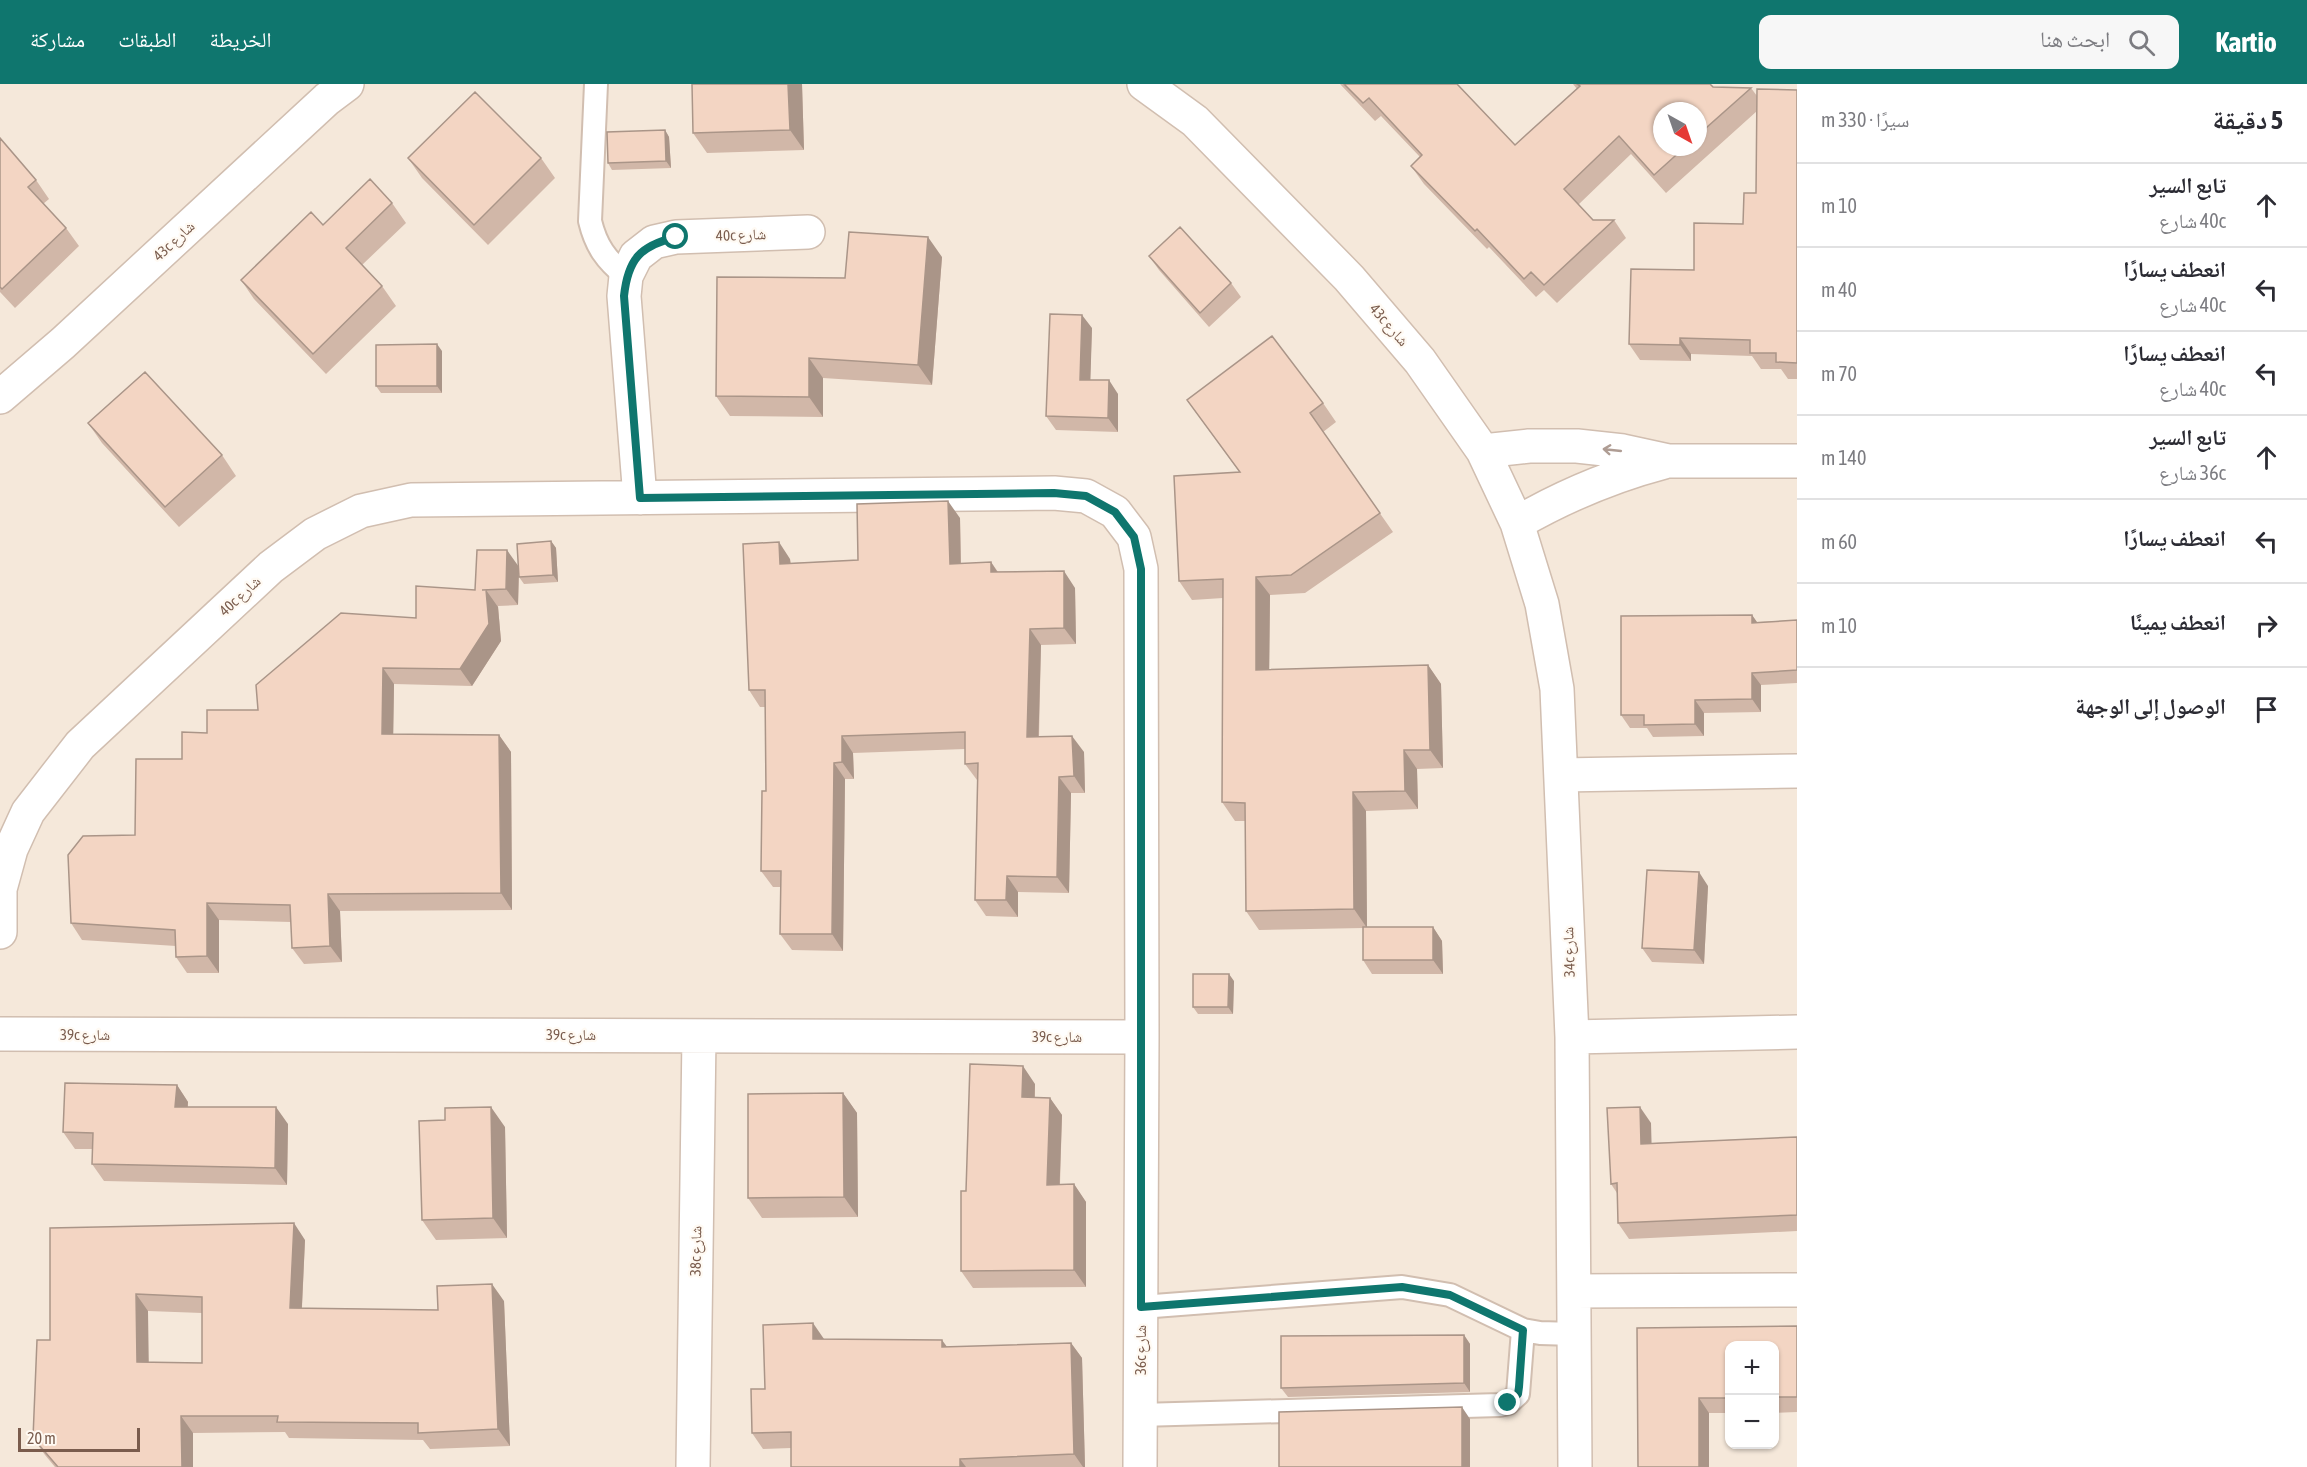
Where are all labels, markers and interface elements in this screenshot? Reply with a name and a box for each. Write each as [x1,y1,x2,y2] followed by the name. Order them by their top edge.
[1759,15,2179,69] search box
[2040,26,2110,52] text: ابحث هنا
[2125,26,2158,59] icon: search
[2215,26,2277,58] text: Kartio
[30,27,85,51] text: مشاركة
[118,27,177,51] text: الطبقات
[210,27,271,51] text: الخريطة
[1653,102,1707,156] north arrow
[2213,105,2283,135] text: 5 دقيقة
[1821,108,1909,131] text: سيرًا · 330 m
[2150,172,2226,198] text: تابع السير
[2250,189,2283,222] icon: ahead
[1821,194,1857,217] text: 10 m
[2159,209,2226,232] text: 40c شارع
[149,217,199,265] street label: 43c شارع
[662,223,688,249] route start
[716,225,767,246] street label: 40c شارع
[2123,256,2226,282] text: انعطف يسارًا
[2250,273,2283,306] icon: left
[1821,278,1857,301] text: 40 m
[2159,293,2226,316] text: 40c شارع
[1365,300,1412,351] street label: 43c شارع
[2123,340,2226,366] text: انعطف يسارًا
[2250,357,2283,390] icon: left
[1821,362,1857,385] text: 70 m
[2159,377,2226,400] text: 40c شارع
[2150,424,2226,450] text: تابع السير
[2250,441,2283,474] icon: ahead
[1602,444,1622,455] one-way arrow
[1821,446,1866,469] text: 140 m
[2159,461,2226,484] text: 36c شارع
[2123,525,2226,551] text: انعطف يسارًا
[2250,525,2283,558] icon: left
[1821,530,1857,553] text: 60 m
[215,572,265,620] street label: 40c شارع
[2130,609,2226,635] text: انعطف يمينًا
[2250,609,2283,642] icon: right
[1821,614,1857,637] text: 10 m
[2075,693,2226,719] text: الوصول إلى الوجهة
[2250,693,2283,726] icon: arrive
[1559,926,1580,977] street label: 34c شارع
[60,1026,110,1045] street label: 39c شارع
[546,1026,596,1045] street label: 39c شارع
[1032,1028,1082,1047] street label: 39c شارع
[687,1226,706,1276] street label: 38c شارع
[1132,1325,1151,1375] street label: 36c شارع
[1725,1341,1779,1449] map controls
[1725,1341,1779,1395] button: +
[1494,1389,1520,1415] route end
[1725,1395,1779,1449] button: −
[18,1425,140,1452] scale bar
[27,1429,56,1447] text: 20 m

